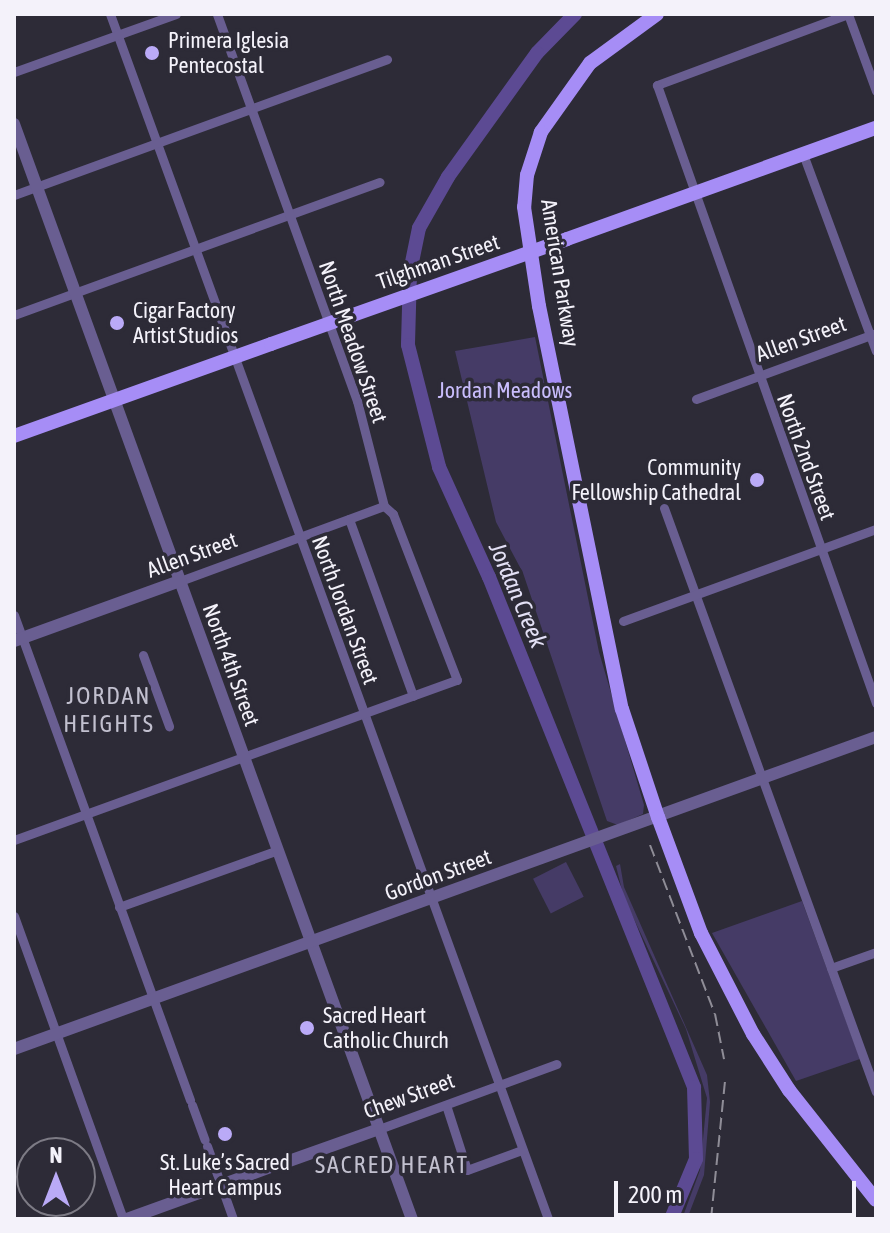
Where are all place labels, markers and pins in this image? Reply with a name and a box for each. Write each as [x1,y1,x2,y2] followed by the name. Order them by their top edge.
[168,27,289,78] place label: Primera Iglesia Pentecostal
[143,44,161,62] marker: Primera Iglesia Pentecostal
[133,297,238,348] place label: Cigar Factory Artist Studios
[108,314,126,332] marker: Cigar Factory Artist Studios
[571,454,741,506] place label: Community Fellowship Cathedral
[748,471,766,489] marker: Community Fellowship Cathedral
[323,1002,449,1054] place label: Sacred Heart Catholic Church
[298,1019,316,1037] marker: Sacred Heart Catholic Church
[214,1123,236,1145] marker: St. Luke’s Sacred Heart Campus
[160,1149,290,1200] place label: St. Luke’s Sacred Heart Campus

